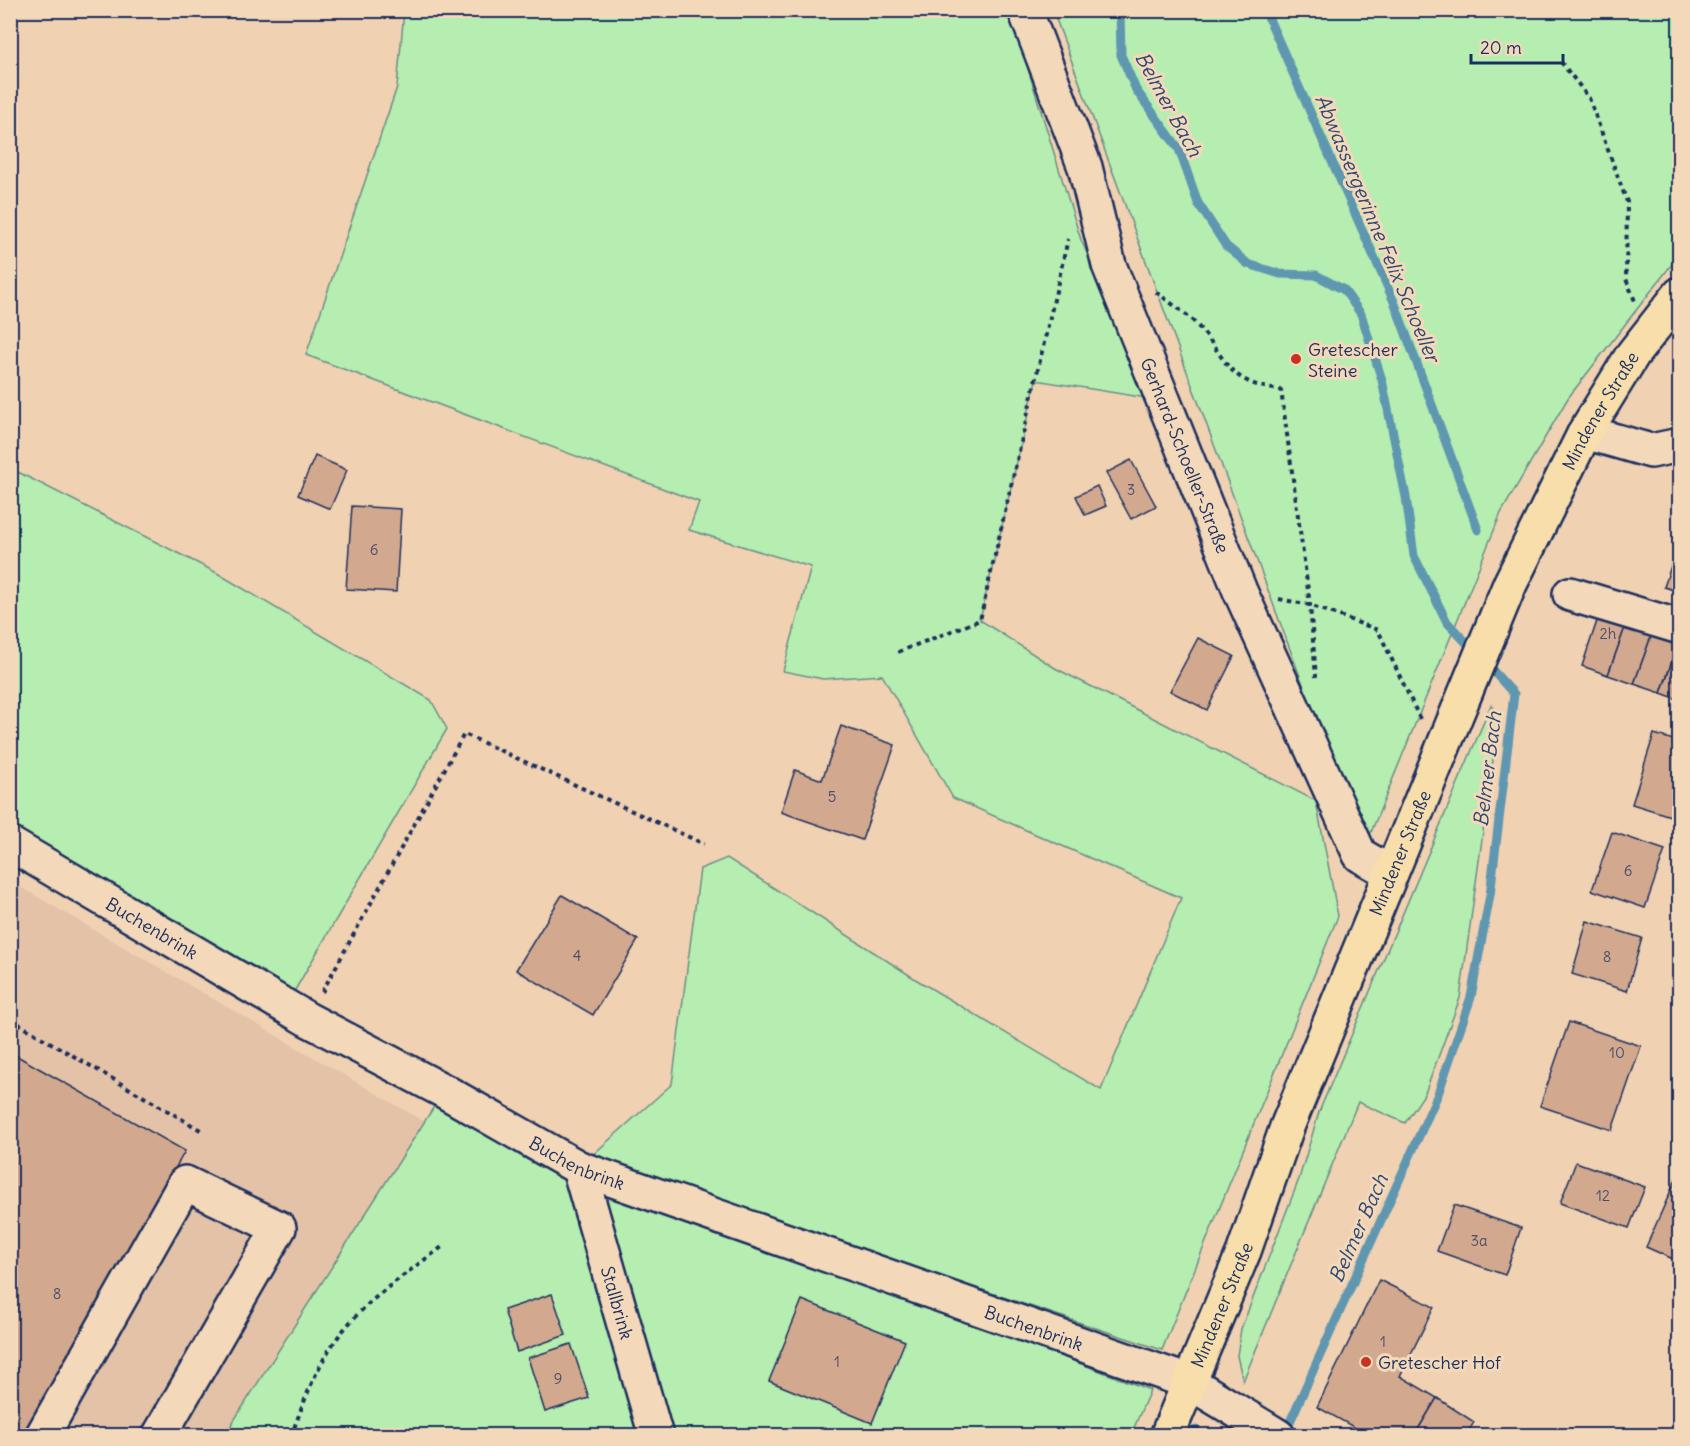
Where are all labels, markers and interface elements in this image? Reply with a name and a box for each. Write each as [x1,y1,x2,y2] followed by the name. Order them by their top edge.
[1471,27,1562,65] scale bar
[1480,36,1522,59] text: 20 m
[1130,47,1208,161] water label: Belmer Bach
[1310,90,1447,368] water label: Abwassergerinne Felix Schoeller
[1308,338,1399,382] place label: Gretescher Steine
[1557,347,1643,474] street label: Mindener Straße
[1289,352,1303,366] marker: Gretescher Steine
[1136,354,1235,556] street label: Gerhard-Schoeller-Straße
[1127,480,1135,499] house number: 3
[370,540,378,559] house number: 6
[1600,624,1617,643] house number: 2h
[1468,710,1507,828] water label: Belmer Bach
[828,787,836,806] house number: 5
[1364,787,1436,919] street label: Mindener Straße
[1624,861,1632,880] house number: 6
[102,892,202,964] street label: Buchenbrink
[573,946,582,965] house number: 4
[1603,947,1611,966] house number: 8
[1609,1043,1625,1062] house number: 10
[525,1131,628,1195] street label: Buchenbrink
[1323,1170,1393,1286] water label: Belmer Bach
[1596,1186,1610,1205] house number: 12
[1470,1231,1488,1250] house number: 3a
[1185,1239,1258,1371] street label: Mindener Straße
[596,1263,639,1342] street label: Stallbrink
[53,1284,61,1303] house number: 8
[982,1300,1086,1355] street label: Buchenbrink
[1380,1332,1386,1351] house number: 1
[1378,1351,1502,1374] place label: Gretescher Hof
[834,1352,840,1371] house number: 1
[1359,1355,1373,1369] marker: Gretescher Hof
[554,1369,562,1388] house number: 9

